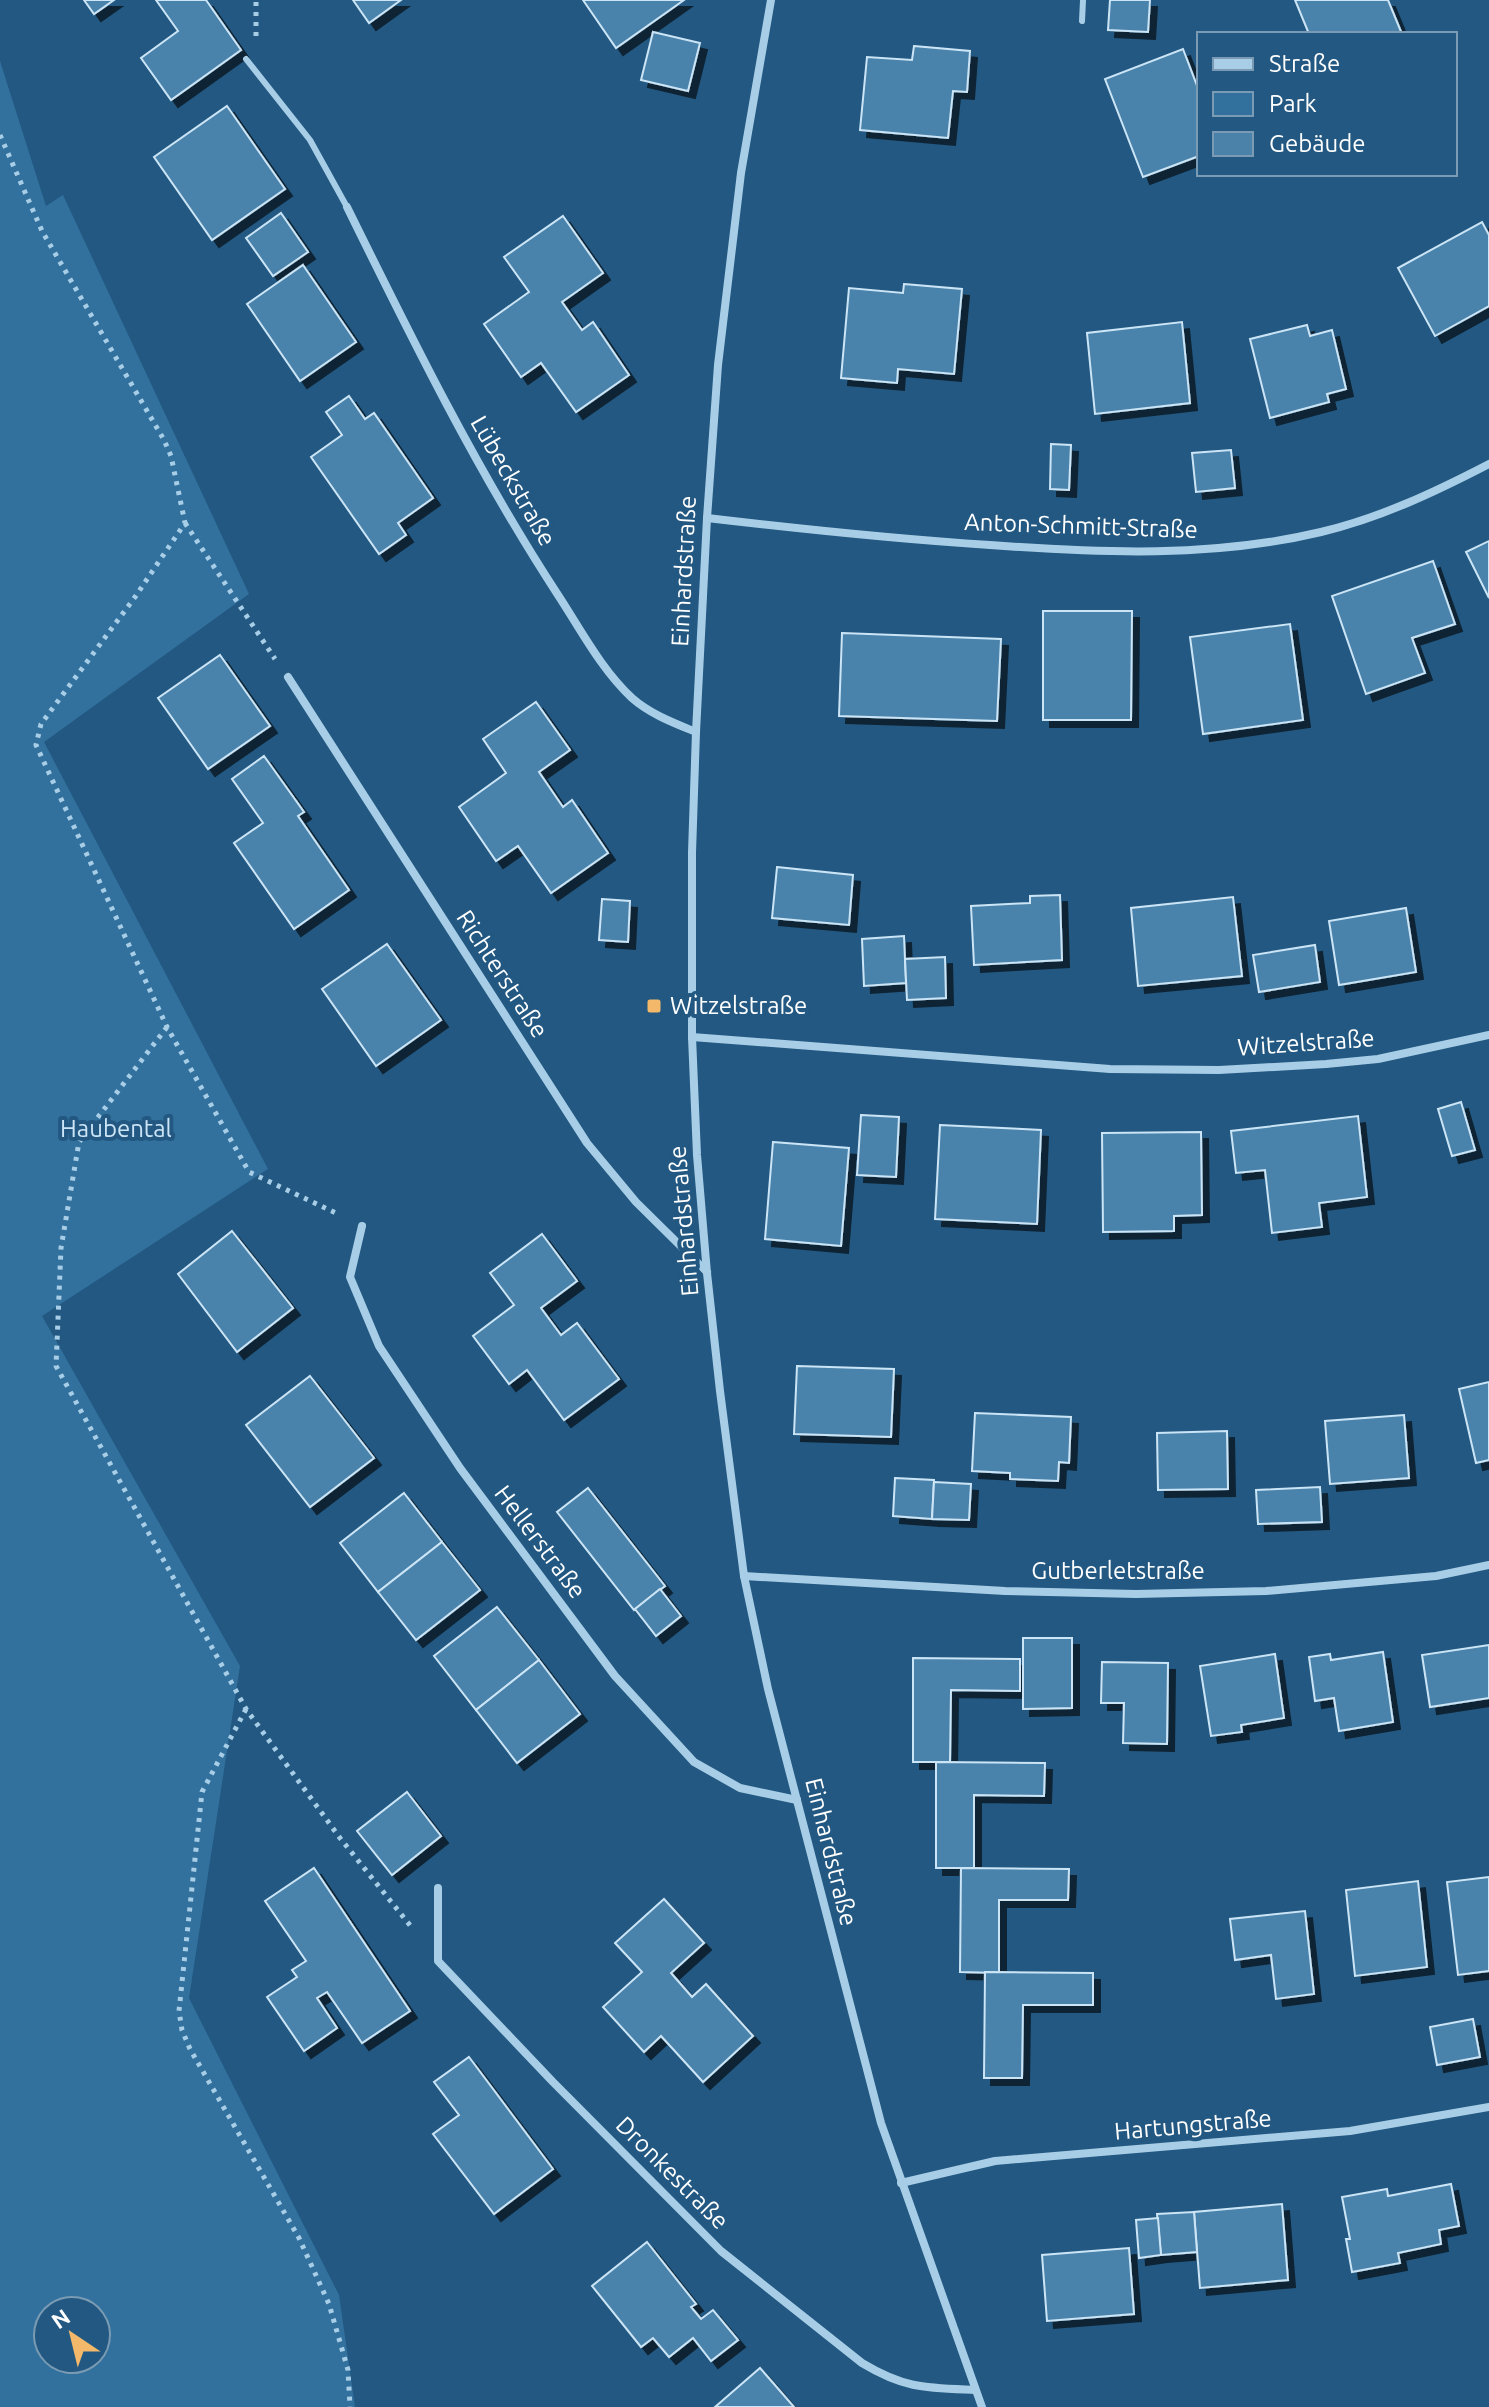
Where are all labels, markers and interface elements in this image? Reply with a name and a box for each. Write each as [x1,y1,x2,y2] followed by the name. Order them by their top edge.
[1197,32,1457,176] legend
[1269,50,1340,77] text: Straße
[1269,90,1317,117] text: Park
[1269,130,1366,157] text: Gebäude
[465,411,561,550] street label: Lübeckstraße
[666,495,701,647] street label: Einhardstraße
[964,508,1198,543] street label: Anton-Schmitt-Straße
[451,905,554,1042] street label: Richterstraße
[670,992,807,1019] place label: Witzelstraße
[645,997,663,1015] marker: Witzelstraße
[1237,1024,1375,1061] street label: Witzelstraße
[60,1115,172,1142] park label: Haubental
[663,1145,704,1298] street label: Einhardstraße
[489,1480,591,1603] street label: Hellerstraße
[1031,1557,1205,1584] street label: Gutberletstraße
[800,1775,863,1928] street label: Einhardstraße
[1113,2104,1273,2145] street label: Hartungstraße
[611,2111,734,2234] street label: Dronkestraße
[32,2295,112,2375] north arrow
[46,2303,74,2333] text: N

